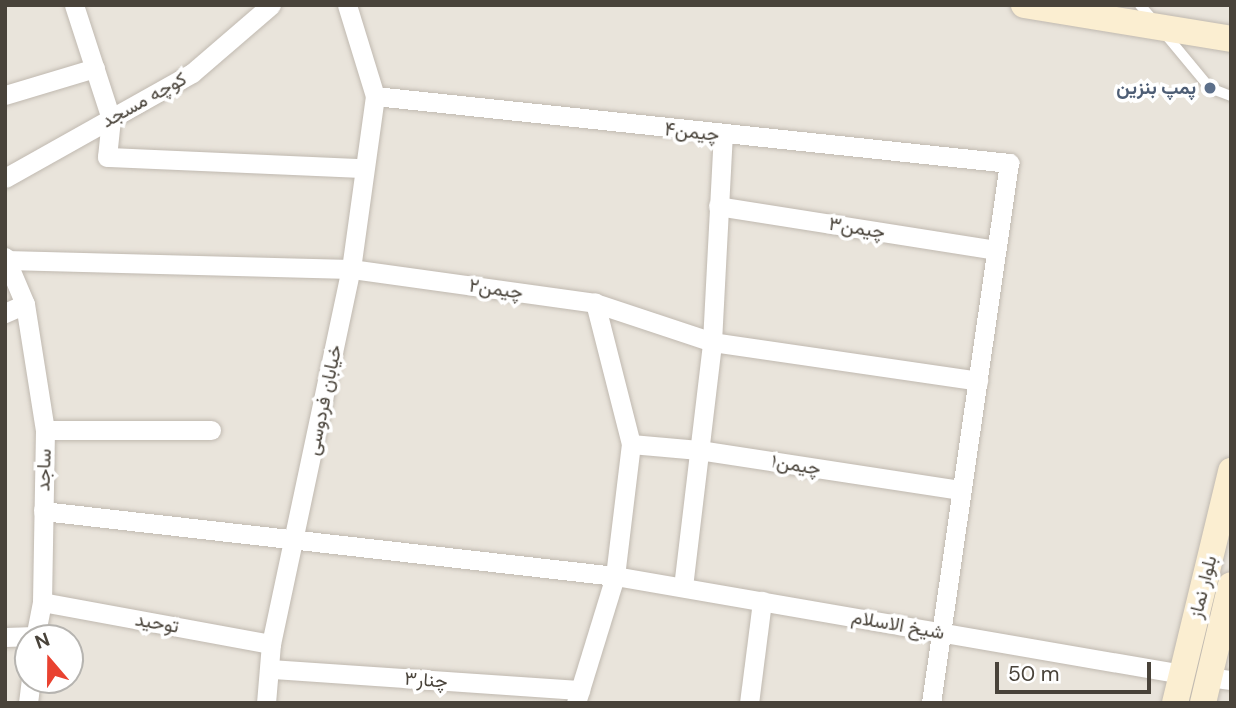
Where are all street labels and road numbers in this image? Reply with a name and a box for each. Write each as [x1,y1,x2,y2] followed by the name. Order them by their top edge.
[97,67,191,133] street label: کوچه مسجد
[663,118,721,146] street label: چیمن۴
[827,212,887,244] street label: چیمن۳
[468,274,524,304] street label: چیمن۲
[301,343,347,457] street label: خیابان فردوسی
[32,448,56,492] street label: ساجد
[770,450,822,480] street label: چیمن۱
[1184,553,1222,621] street label: بلوار نماز
[850,606,946,644] street label: شیخ الاسلام
[133,608,181,638] street label: توحید
[404,667,448,693] street label: چنار۳

